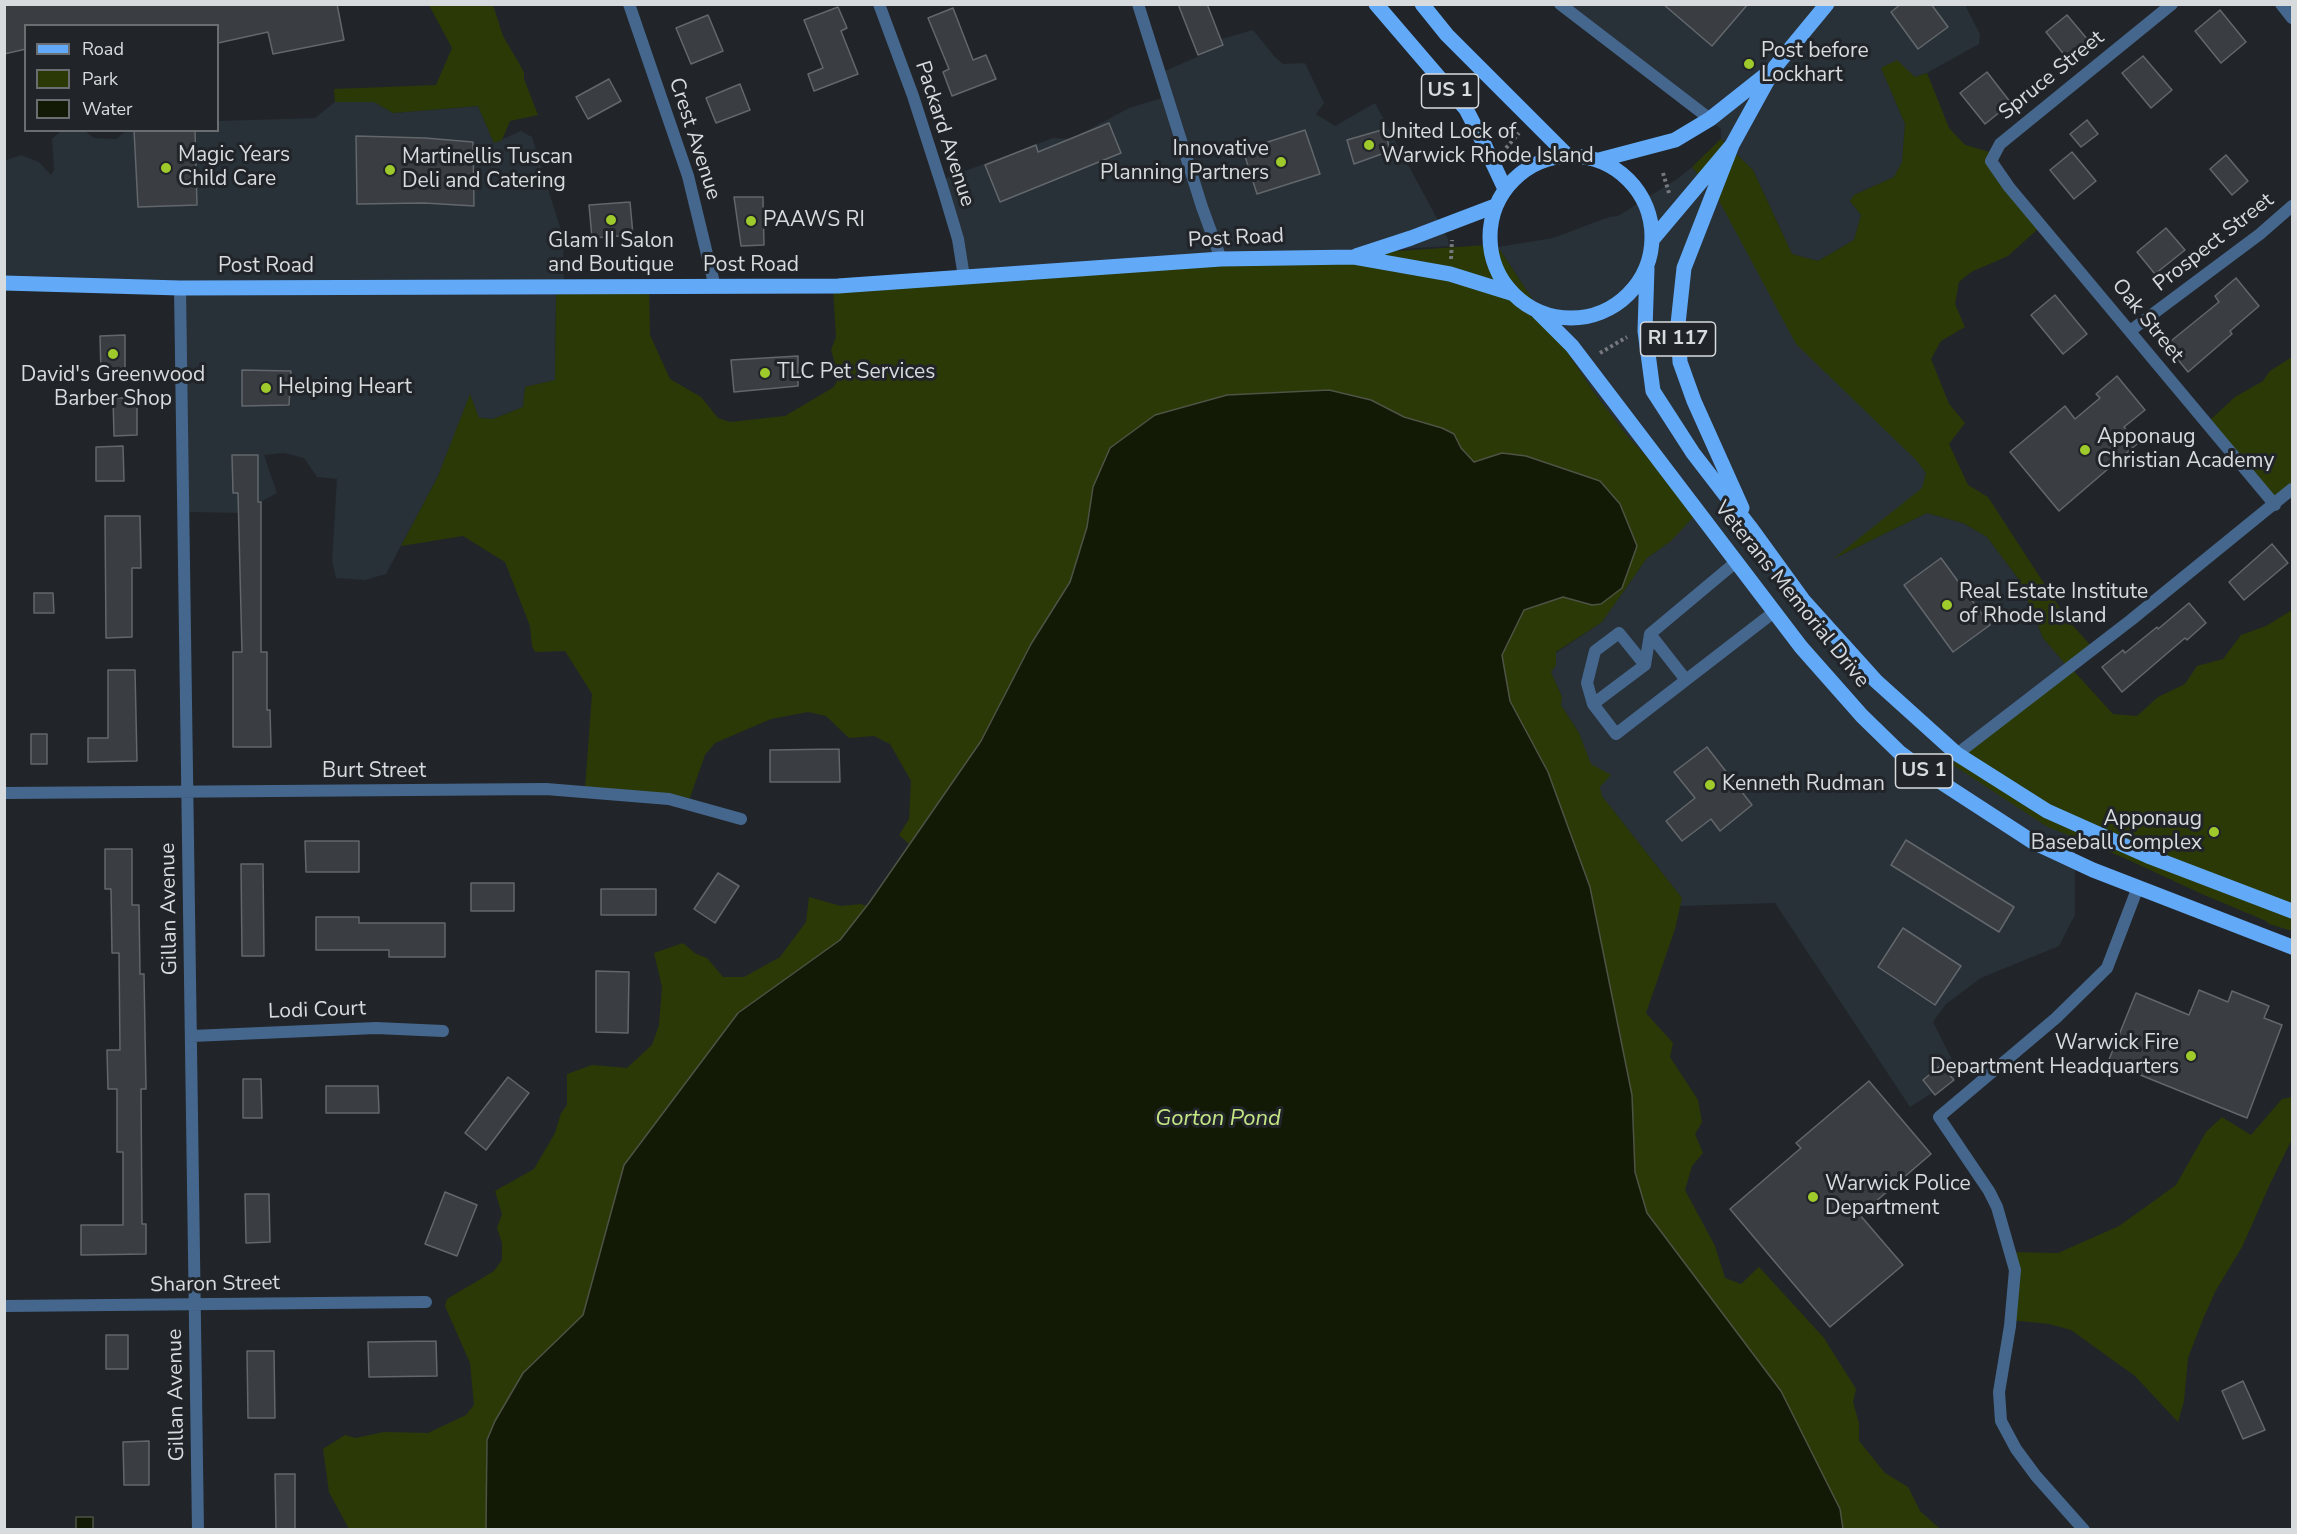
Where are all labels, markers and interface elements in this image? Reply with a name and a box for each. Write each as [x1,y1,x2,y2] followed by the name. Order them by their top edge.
[24,24,219,132] legend
[1994,26,2110,126] street label: Spruce Street
[82,37,124,61] text: Road
[1761,39,1869,89] place label: Post before Lockhart
[1742,57,1756,71] marker: Post before Lockhart
[909,58,979,210] street label: Packard Avenue
[82,67,118,91] text: Park
[1422,74,1478,108] road number: US 1
[662,75,726,203] street label: Crest Avenue
[82,97,133,121] text: Water
[1381,120,1594,170] place label: United Lock of Warwick Rhode Island
[1100,137,1269,187] place label: Innovative Planning Partners
[1362,138,1376,152] marker: United Lock of Warwick Rhode Island
[178,143,290,193] place label: Magic Years Child Care
[402,145,573,195] place label: Martinellis Tuscan Deli and Catering
[1274,155,1288,169] marker: Innovative Planning Partners
[159,161,173,175] marker: Magic Years Child Care
[383,163,397,177] marker: Martinellis Tuscan Deli and Catering
[2149,188,2279,298] street label: Prospect Street
[763,208,865,234] place label: PAAWS RI
[604,213,618,227] marker: Glam II Salon and Boutique
[744,214,758,228] marker: PAAWS RI
[1187,224,1285,254] street label: Post Road
[548,229,674,279] place label: Glam II Salon and Boutique
[703,253,799,279] street label: Post Road
[218,254,314,280] street label: Post Road
[2106,274,2188,368] street label: Oak Street
[1640,322,1716,356] road number: RI 117
[106,347,120,361] marker: David's Greenwood Barber Shop
[777,360,935,386] place label: TLC Pet Services
[21,363,205,413] place label: David's Greenwood Barber Shop
[758,366,772,380] marker: TLC Pet Services
[278,375,412,401] place label: Helping Heart
[259,381,273,395] marker: Helping Heart
[2097,425,2274,475] place label: Apponaug Christian Academy
[2078,443,2092,457] marker: Apponaug Christian Academy
[1708,497,1874,693] street label: Veterans Memorial Drive
[1959,580,2148,630] place label: Real Estate Institute of Rhode Island
[1940,598,1954,612] marker: Real Estate Institute of Rhode Island
[1896,754,1952,788] road number: US 1
[322,759,426,785] street label: Burt Street
[1722,772,1885,798] place label: Kenneth Rudman
[1703,778,1717,792] marker: Kenneth Rudman
[2031,807,2202,857] place label: Apponaug Baseball Complex
[2207,825,2221,839] marker: Apponaug Baseball Complex
[156,843,184,975] street label: Gillan Avenue
[268,997,366,1025] street label: Lodi Court
[1930,1031,2179,1081] place label: Warwick Fire Department Headquarters
[2184,1049,2198,1063] marker: Warwick Fire Department Headquarters
[1155,1107,1281,1133] water label: Gorton Pond
[1825,1172,1971,1222] place label: Warwick Police Department
[1806,1190,1820,1204] marker: Warwick Police Department
[150,1271,280,1299] street label: Sharon Street
[163,1329,191,1461] street label: Gillan Avenue

